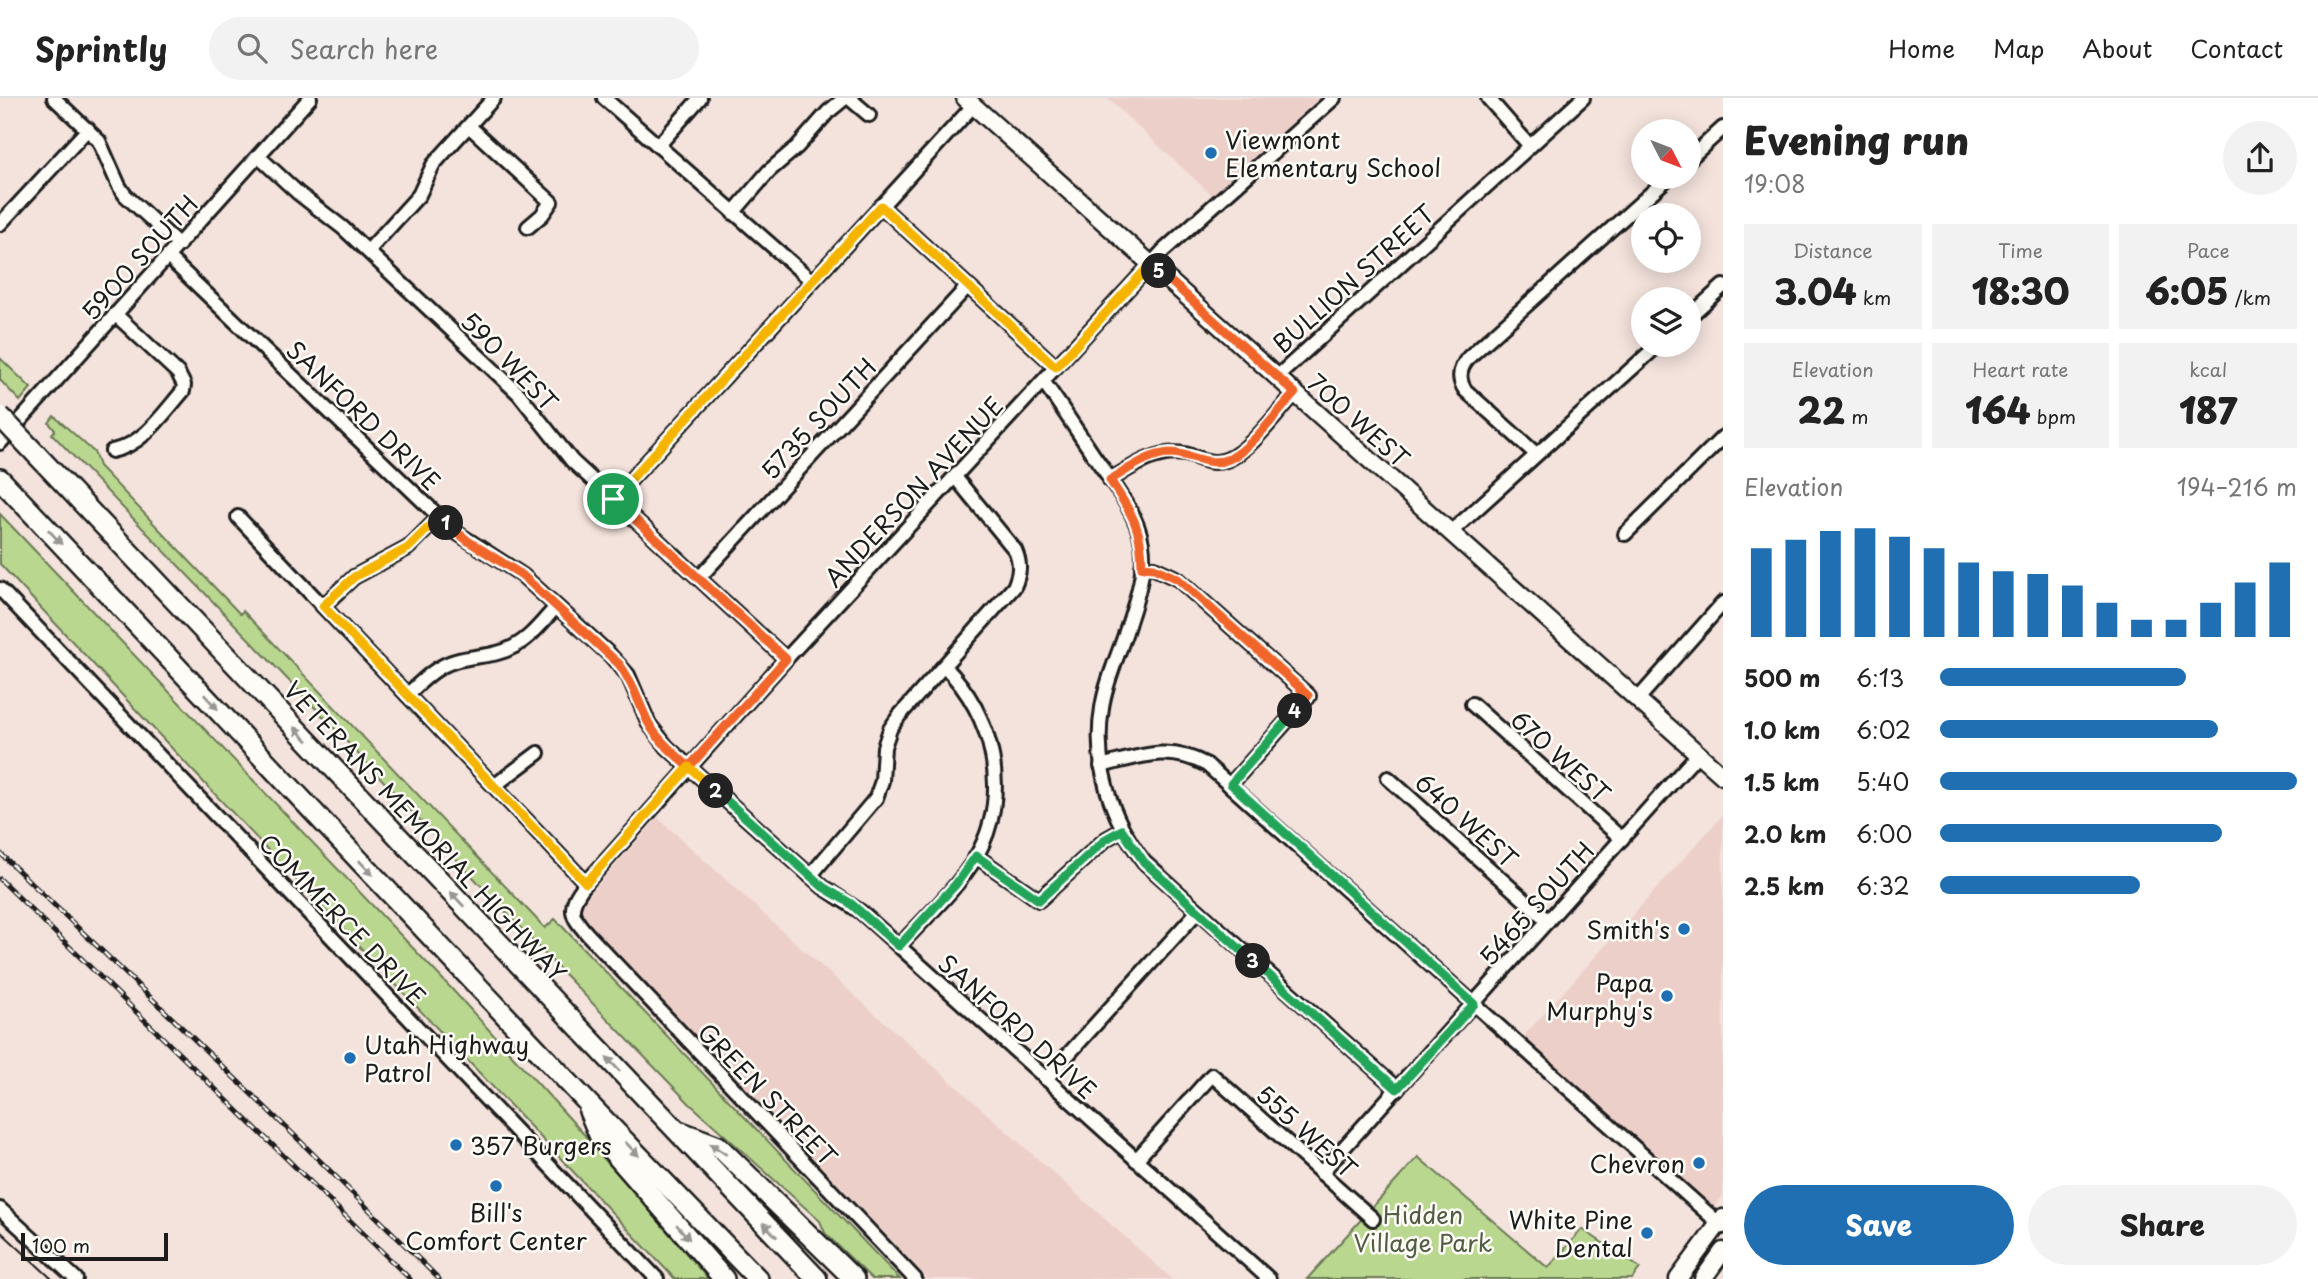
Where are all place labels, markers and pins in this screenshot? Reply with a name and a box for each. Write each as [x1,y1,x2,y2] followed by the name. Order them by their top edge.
[1225,121,1441,185] place label: Viewmont Elementary School
[1203,145,1219,161] marker: Viewmont Elementary School
[1142,254,1176,288] pin: 5
[583,469,643,529] pin
[428,506,464,540] pin: 1
[1278,694,1312,728] pin: 4
[698,774,734,808] pin: 2
[1586,911,1670,947] place label: Smith's
[1676,921,1692,937] marker: Smith's
[1236,944,1270,978] pin: 3
[1546,964,1653,1028] place label: Papa Murphy's
[1659,988,1675,1004] marker: Papa Murphy's
[364,1026,529,1090] place label: Utah Highway Patrol
[342,1050,358,1066] marker: Utah Highway Patrol
[470,1127,612,1163] place label: 357 Burgers
[448,1137,464,1153] marker: 357 Burgers
[1590,1145,1685,1181] place label: Chevron
[1691,1155,1707,1171] marker: Chevron
[488,1178,504,1194] marker: Bill's Comfort Center
[405,1194,588,1258] place label: Bill's Comfort Center
[1509,1201,1633,1265] place label: White Pine Dental
[1639,1225,1655,1241] marker: White Pine Dental

